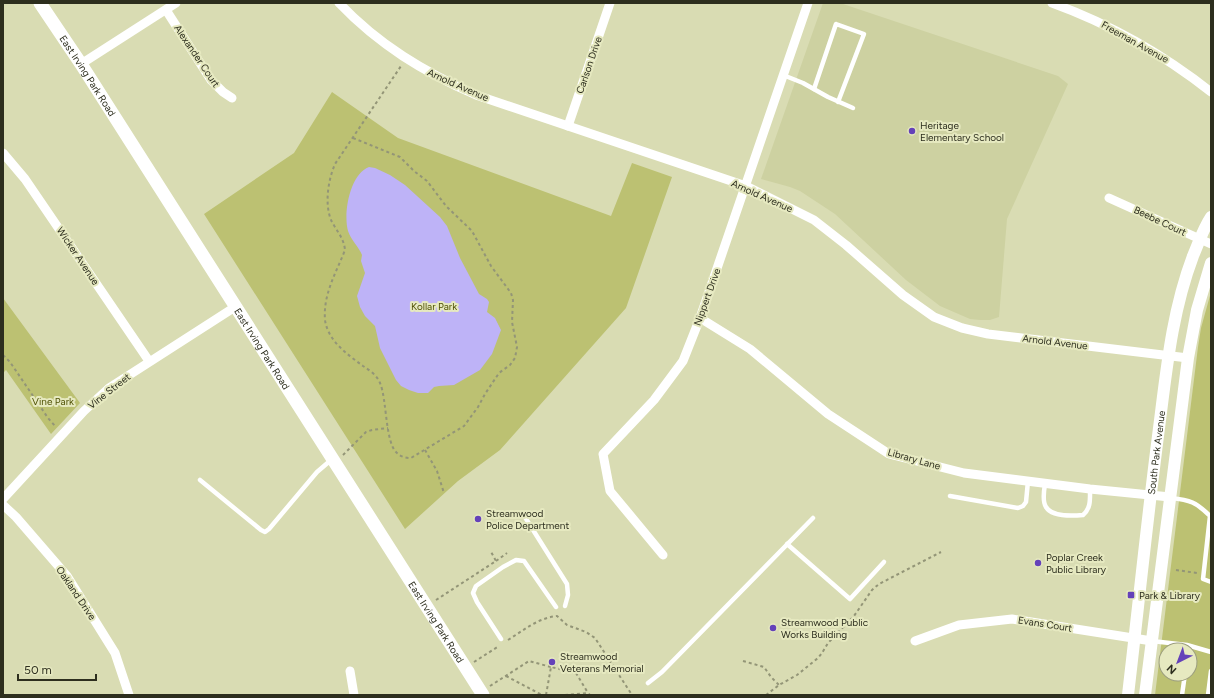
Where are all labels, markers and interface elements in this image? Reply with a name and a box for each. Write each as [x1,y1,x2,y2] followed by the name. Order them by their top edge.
[1099,18,1171,66] street label: Freeman Avenue
[171,22,223,90] street label: Alexander Court
[57,33,119,119] street label: East Irving Park Road
[573,34,605,95] street label: Carlson Drive
[425,66,491,105] street label: Arnold Avenue
[920,119,1004,144] place label: Heritage Elementary School
[907,126,917,136] marker: Heritage Elementary School
[729,177,795,216] street label: Arnold Avenue
[1132,203,1189,239] street label: Beebe Court
[54,225,102,288] street label: Wicker Avenue
[691,266,724,327] street label: Nippert Drive
[411,300,457,313] park label: Kollar Park
[232,305,293,392] street label: East Irving Park Road
[1022,332,1089,353] street label: Arnold Avenue
[85,370,133,412] street label: Vine Street
[32,395,74,408] park label: Vine Park
[1144,409,1168,495] street label: South Park Avenue
[886,445,942,473] street label: Library Lane
[486,507,569,532] place label: Streamwood Police Department
[473,514,483,524] marker: Streamwood Police Department
[1046,551,1107,576] place label: Poplar Creek Public Library
[1033,558,1043,568] marker: Poplar Creek Public Library
[53,564,99,623] street label: Oakland Drive
[406,579,467,665] street label: East Irving Park Road
[1139,589,1201,602] place label: Park & Library
[1126,590,1136,600] marker: Park & Library
[1017,613,1073,635] street label: Evans Court
[781,616,869,641] place label: Streamwood Public Works Building
[768,623,778,633] marker: Streamwood Public Works Building
[1158,642,1198,682] north arrow
[560,650,644,675] place label: Streamwood Veterans Memorial
[18,656,96,682] scale bar
[547,657,557,667] marker: Streamwood Veterans Memorial
[1164,661,1179,677] text: N
[24,663,52,677] text: 50 m

